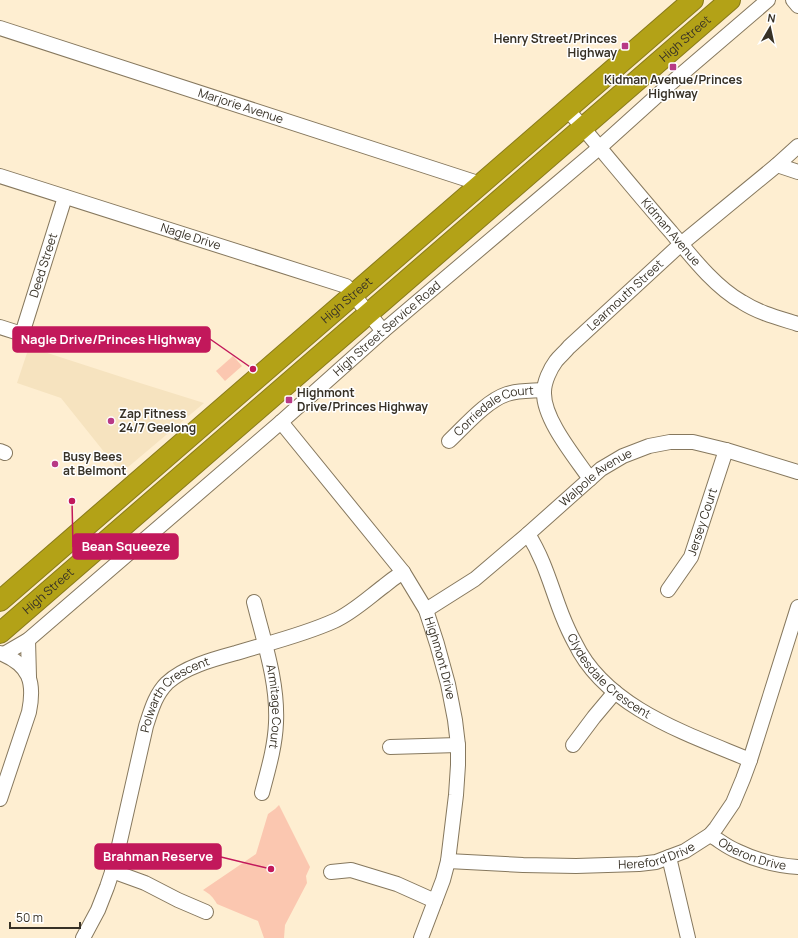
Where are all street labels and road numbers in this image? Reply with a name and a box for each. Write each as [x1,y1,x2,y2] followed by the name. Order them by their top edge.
[656,11,714,65] street label: High Street
[196,84,286,127] street label: Marjorie Avenue
[637,194,705,270] street label: Kidman Avenue
[158,219,223,254] street label: Nagle Drive
[25,231,61,300] street label: Deed Street
[583,255,667,334] street label: Learmouth Street
[317,273,376,327] street label: High Street
[329,277,444,380] street label: High Street Service Road
[450,382,534,440] street label: Corriedale Court
[555,444,634,510] street label: Walpole Avenue
[683,486,721,558] street label: Jersey Court
[19,564,78,618] street label: High Street
[421,615,460,701] street label: Highmont Drive
[563,630,654,723] street label: Clydesdale Crescent
[136,652,212,734] street label: Polwarth Crescent
[262,663,285,751] street label: Armitage Court
[715,833,787,874] street label: Oberon Drive
[618,838,698,873] street label: Hereford Drive

